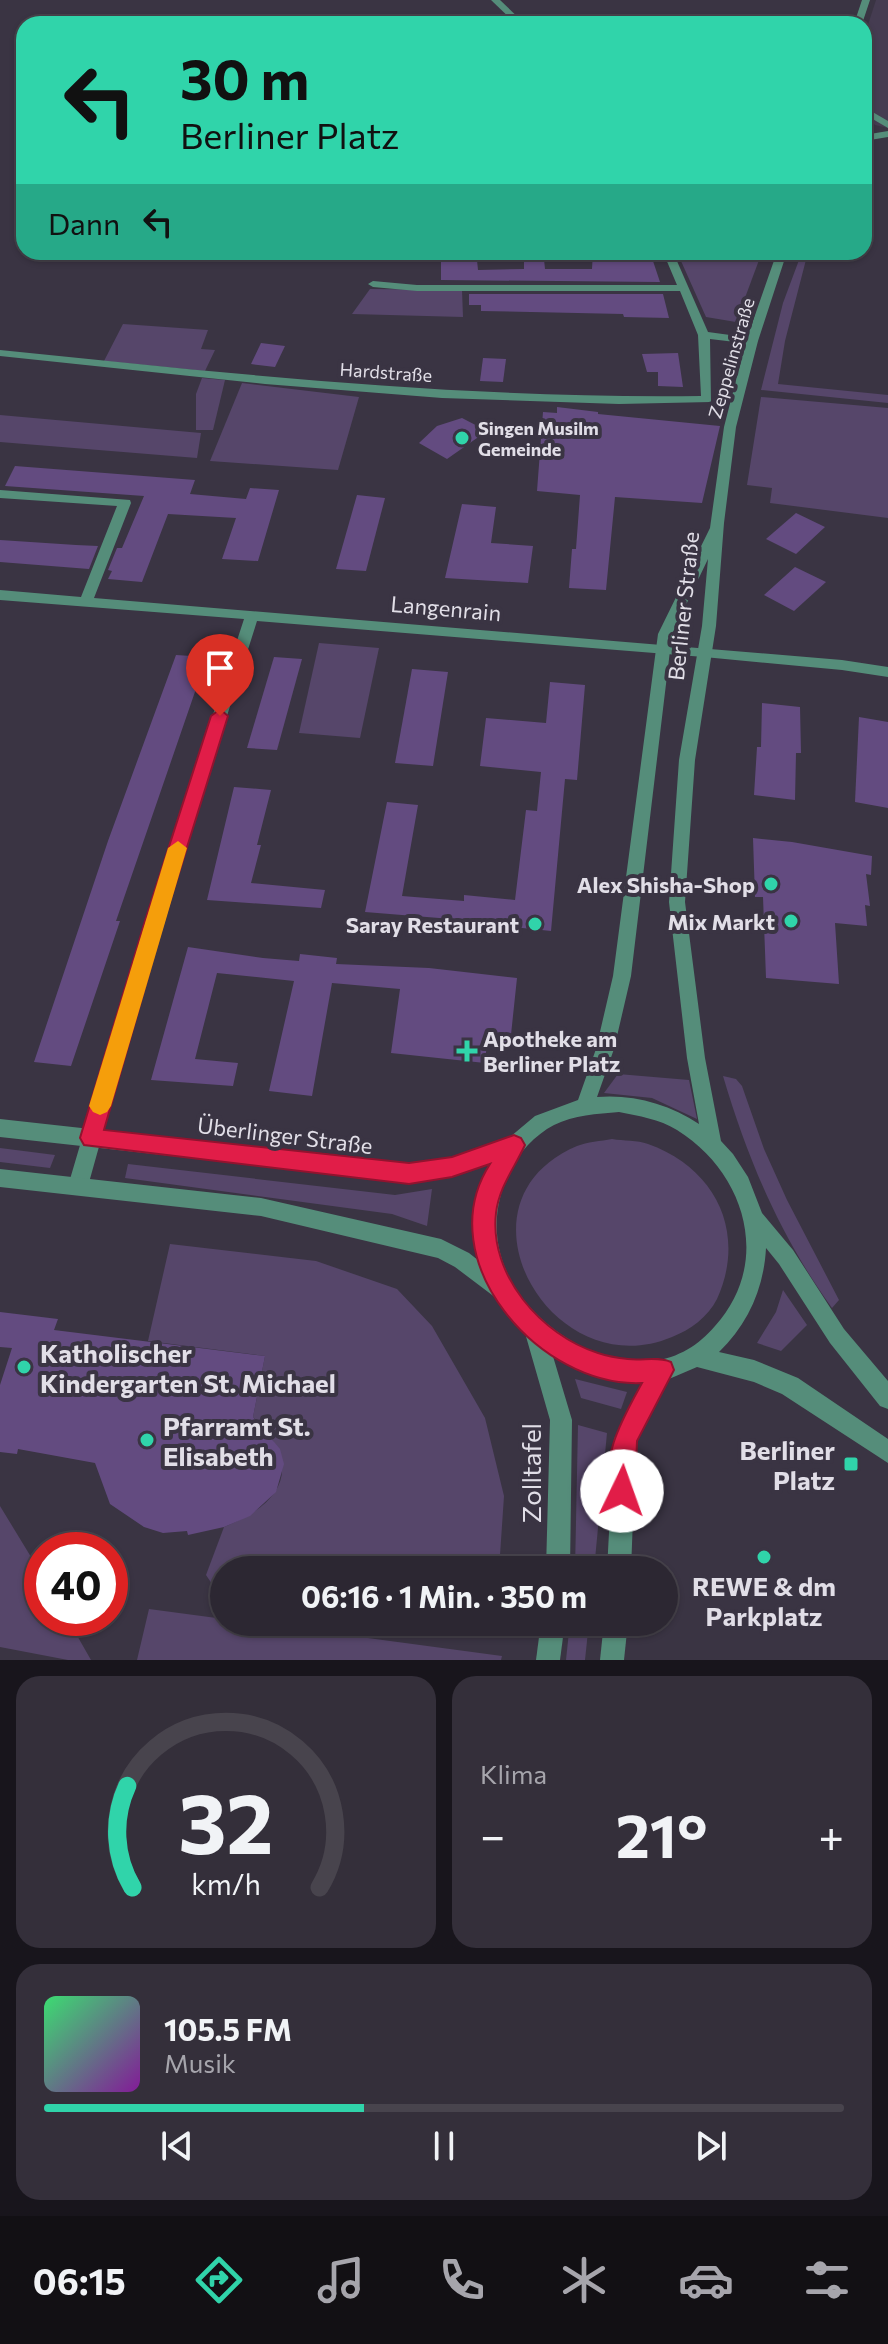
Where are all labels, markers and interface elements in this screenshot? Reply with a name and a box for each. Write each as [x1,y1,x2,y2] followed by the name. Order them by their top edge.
[180,43,309,112] text: 30 m
[48,48,152,152] icon: left
[180,112,399,156] text: Berliner Platz
[136,200,180,244] icon: left
[48,204,120,241] text: Dann
[703,295,759,421] street label: Zeppelinstraße
[339,358,433,386] street label: Hardstraße
[478,417,599,460] place label: Singen Musilm Gemeinde
[453,429,471,447] marker: Singen Musilm Gemeinde
[662,530,704,682] street label: Berliner Straße
[390,590,502,626] street label: Langenrain
[186,634,254,716] pin
[198,646,242,690] icon: arrive
[577,871,755,898] place label: Alex Shisha-Shop
[762,875,780,893] marker: Alex Shisha-Shop
[667,908,775,935] place label: Mix Markt
[346,911,519,938] place label: Saray Restaurant
[782,912,800,930] marker: Mix Markt
[526,915,544,933] marker: Saray Restaurant
[483,1025,620,1077] place label: Apotheke am Berliner Platz
[458,1042,476,1060] marker: Apotheke am Berliner Platz
[196,1111,374,1159] street label: Überlinger Straße
[40,1337,336,1398] place label: Katholischer Kindergarten St. Michael
[15,1358,33,1376] marker: Katholischer Kindergarten St. Michael
[163,1410,311,1471] place label: Pfarramt St. Elisabeth
[515,1423,546,1523] street label: Zolltafel
[138,1431,156,1449] marker: Pfarramt St. Elisabeth
[740,1434,835,1495] place label: Berliner Platz
[580,1449,664,1533] position arrow
[842,1455,860,1473] marker: Berliner Platz
[24,1532,128,1636] speed limit sign: 40
[755,1548,773,1566] marker: REWE & dm Parkplatz
[692,1570,836,1631] place label: REWE & dm Parkplatz
[301,1577,587,1614] text: 06:16 · 1 Min. · 350 m
[480,1758,547,1789] text: Klima
[178,1769,274,1871] text: 32
[616,1797,708,1870] text: 21°
[480,1807,505,1861] text: −
[818,1807,844,1861] text: +
[191,1866,261,1901] text: km/h
[164,2010,292,2047] text: 105.5 FM
[164,2047,236,2078] text: Musik
[155,2124,199,2168] icon: previous
[422,2124,466,2168] icon: pause
[689,2124,733,2168] icon: next
[191,2252,247,2308] icon: directions
[313,2252,369,2308] icon: music
[434,2252,490,2308] icon: phone
[556,2252,612,2308] icon: climate
[678,2252,734,2308] icon: car
[799,2252,855,2308] icon: filters
[33,2258,126,2302] text: 06:15

